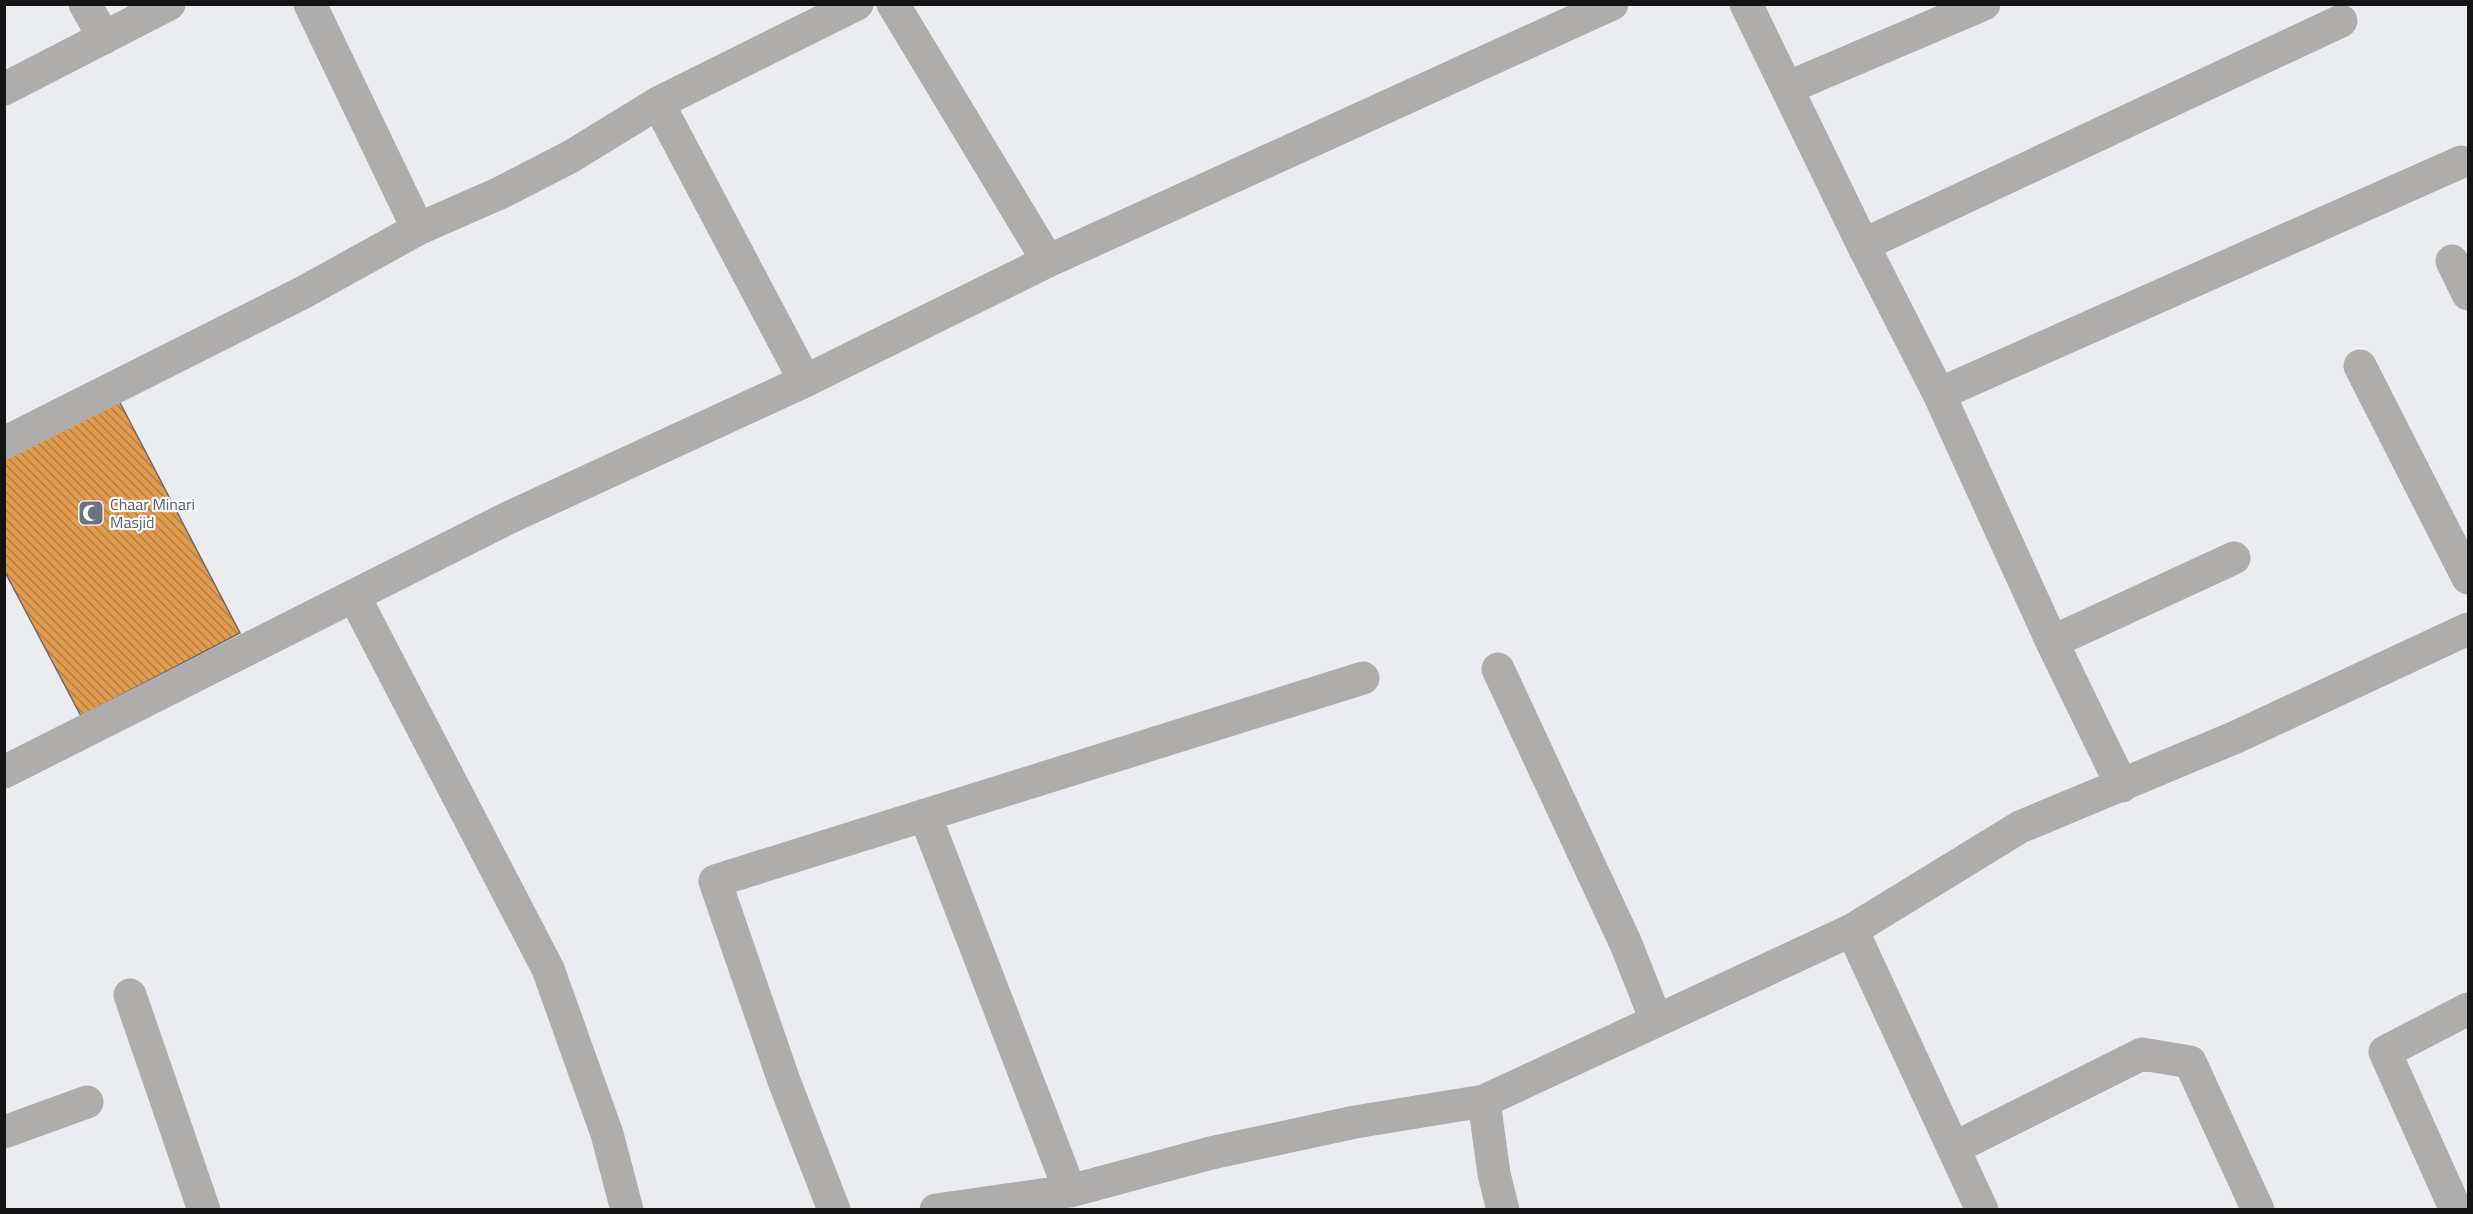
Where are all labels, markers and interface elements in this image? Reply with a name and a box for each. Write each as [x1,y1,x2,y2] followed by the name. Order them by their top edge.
[110,492,195,534] place label: Chaar Minari Masjid
[76,498,106,528] mosque icon: Chaar Minari Masjid

